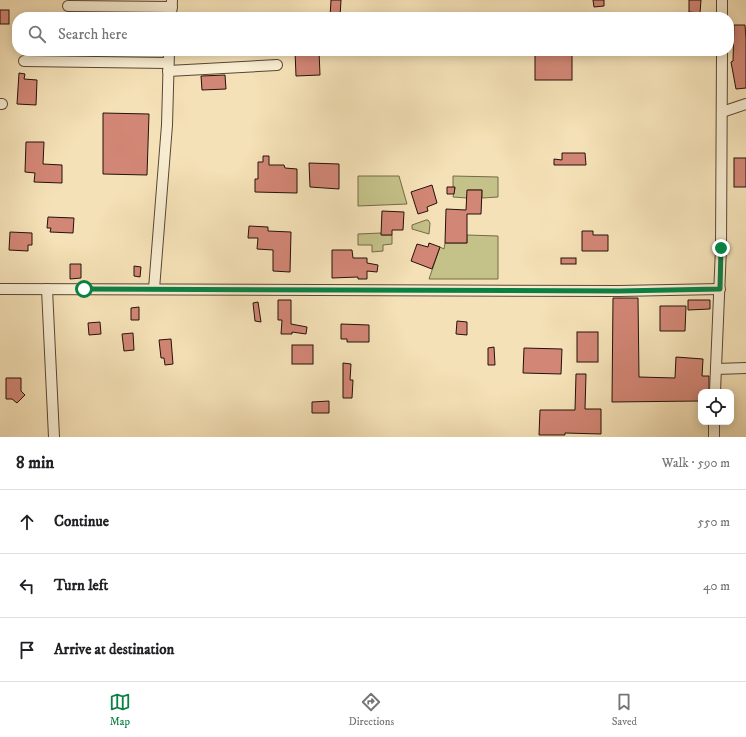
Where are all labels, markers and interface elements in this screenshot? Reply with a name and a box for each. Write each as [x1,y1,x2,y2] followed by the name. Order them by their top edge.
[12,12,734,56] search box
[26,23,48,45] icon: search
[58,25,127,44] text: Search here
[712,239,730,257] route end
[75,280,93,298] route start
[698,389,734,425] map controls
[698,389,734,425] button: locate
[16,452,54,474] text: 8 min
[662,455,730,471] text: Walk · 590 m
[16,511,38,533] icon: ahead
[54,512,109,531] text: Continue
[698,514,730,530] text: 550 m
[16,575,38,597] icon: left
[54,576,108,595] text: Turn left
[703,578,730,594] text: 40 m
[16,639,38,661] icon: arrive
[54,640,174,659] text: Arrive at destination
[109,691,131,729] tab: Map
[349,691,394,729] tab: Directions
[612,691,637,729] tab: Saved

